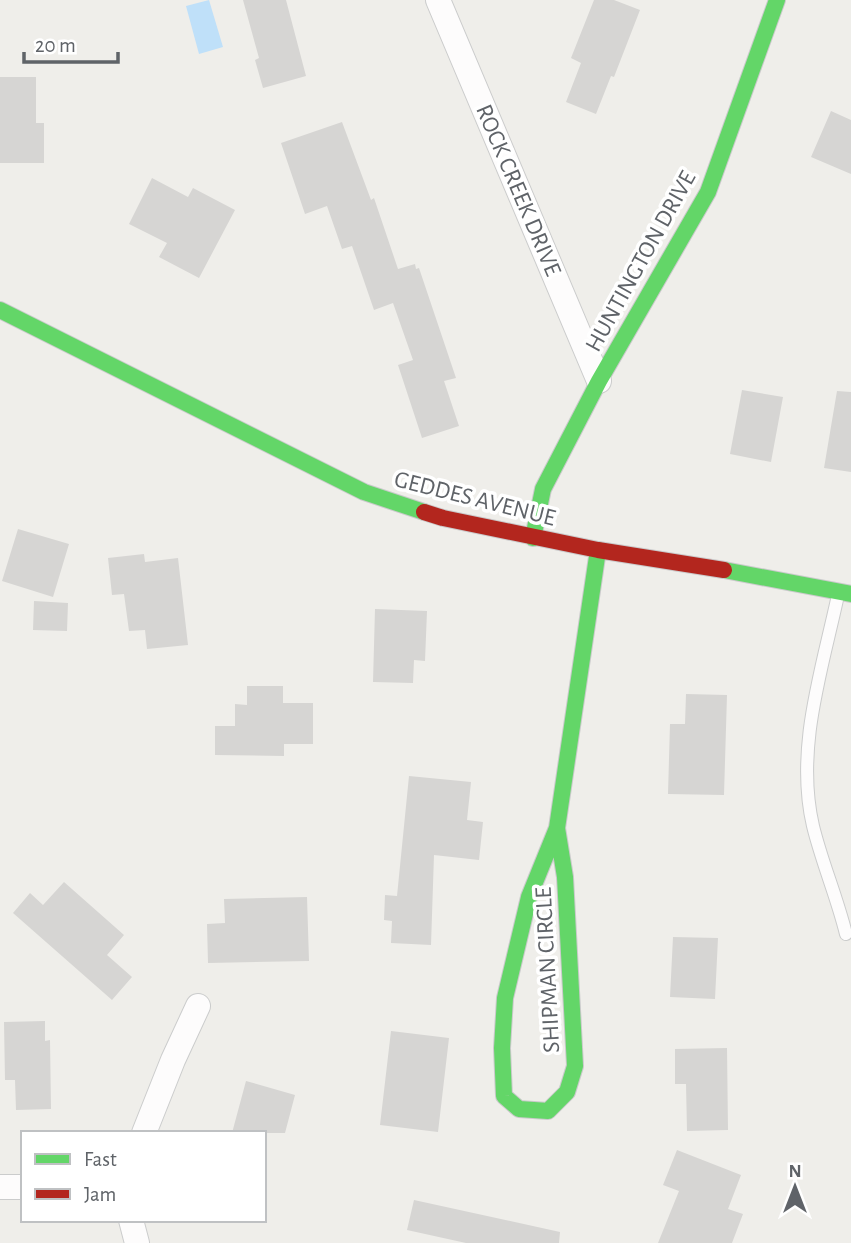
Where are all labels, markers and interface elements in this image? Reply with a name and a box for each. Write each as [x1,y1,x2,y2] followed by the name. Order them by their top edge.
[24,21,119,65] scale bar
[35,35,76,56] text: 20 m
[471,101,565,280] street label: ROCK CREEK DRIVE
[581,167,701,356] street label: HUNTINGTON DRIVE
[392,467,558,531] street label: GEDDES AVENUE
[532,886,564,1053] street label: SHIPMAN CIRCLE
[21,1131,266,1222] legend
[84,1149,117,1170] text: Fast
[760,1152,830,1222] north arrow
[788,1162,802,1181] text: N
[84,1184,116,1205] text: Jam

